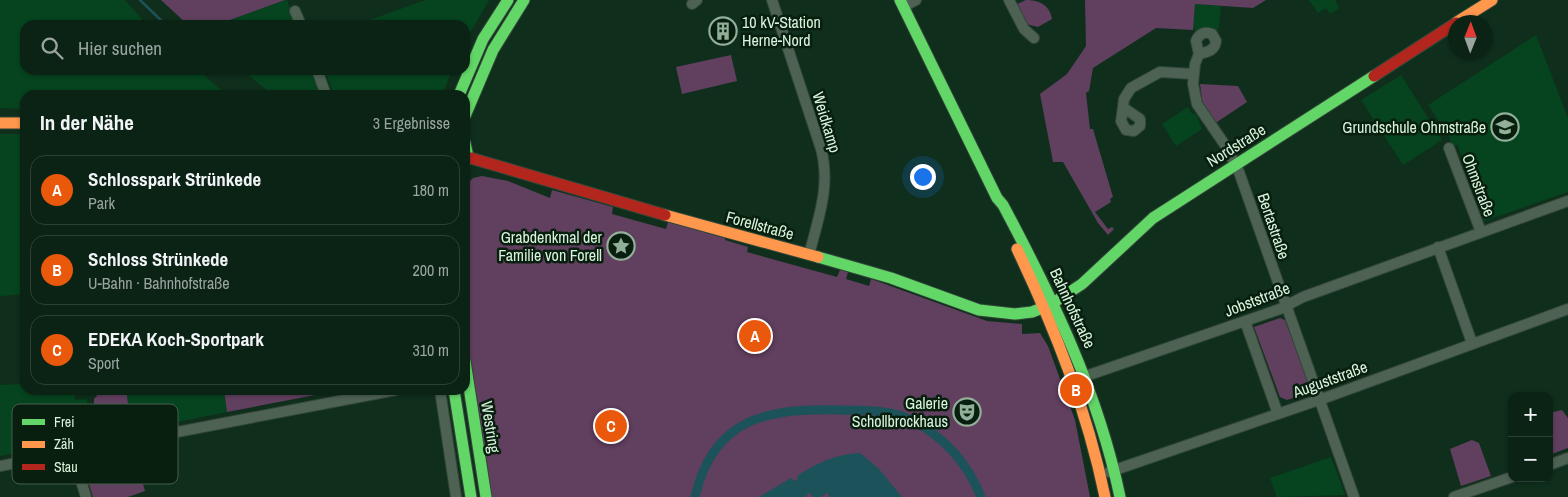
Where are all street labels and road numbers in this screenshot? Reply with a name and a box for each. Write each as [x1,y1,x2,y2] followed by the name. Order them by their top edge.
[807,89,847,155] street label: Weidkamp
[1202,118,1270,172] street label: Nordstraße
[1457,150,1501,220] street label: Ohmstraße
[1252,190,1296,262] street label: Bertastraße
[724,205,796,245] street label: Forellstraße
[1045,264,1101,352] street label: Bahnhofstraße
[1221,276,1293,322] street label: Jobststraße
[1289,355,1370,403] street label: Auguststraße
[476,399,506,455] street label: Westring

